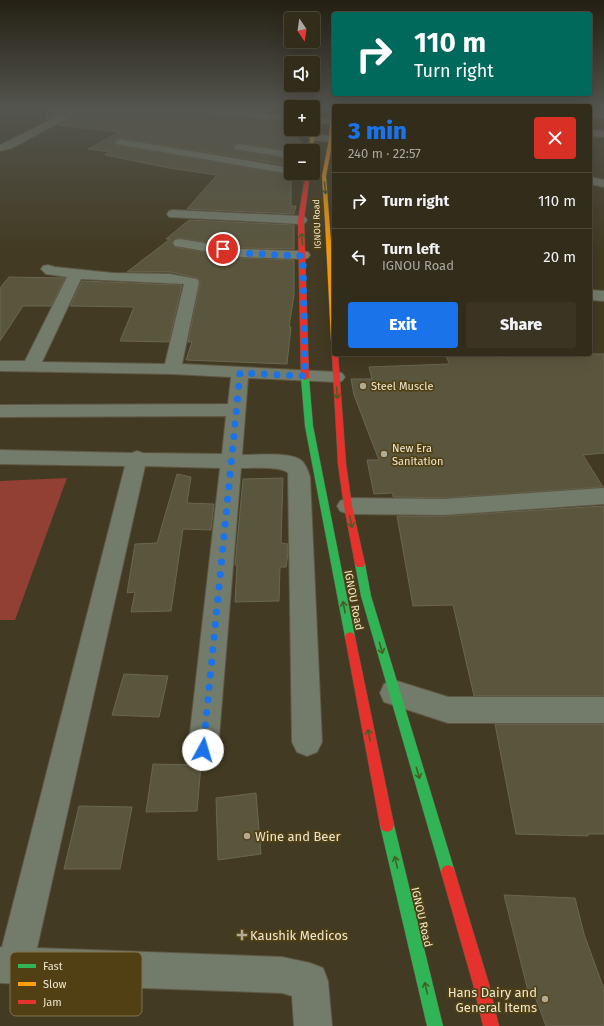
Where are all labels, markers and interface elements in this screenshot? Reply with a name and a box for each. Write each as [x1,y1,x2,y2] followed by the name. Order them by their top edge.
[284,12,320,48] north arrow
[284,12,320,180] map controls
[414,26,486,59] text: 110 m
[348,28,400,80] icon: right
[284,56,320,92] button: sound
[414,60,494,82] text: Turn right
[284,100,320,136] button: +
[348,117,407,145] text: 3 min
[534,117,576,159] button: close
[284,144,320,180] button: −
[348,146,421,161] text: 240 m · 22:57
[322,181,329,194] one-way arrow
[348,190,370,212] icon: right
[382,192,449,210] text: Turn right
[538,192,576,210] text: 110 m
[311,199,323,249] street label: IGNOU Road
[206,232,240,266] pin
[298,233,305,246] one-way arrow
[212,238,234,260] icon: arrive
[382,240,440,258] text: Turn left
[348,246,370,268] icon: left
[543,248,576,266] text: 20 m
[382,258,454,273] text: IGNOU Road
[348,302,458,348] button: Exit
[466,302,576,348] button: Share
[371,380,433,393] place label: Steel Muscle
[358,381,368,391] marker: Steel Muscle
[334,386,341,399] one-way arrow
[392,442,443,468] place label: New Era Sanitation
[379,449,389,459] marker: New Era Sanitation
[347,515,355,528] one-way arrow
[341,569,366,631] street label: IGNOU Road
[339,601,347,614] one-way arrow
[378,642,385,655] one-way arrow
[364,728,372,741] one-way arrow
[182,729,224,771] position arrow
[415,766,422,779] one-way arrow
[255,829,341,844] place label: Wine and Beer
[242,831,252,841] marker: Wine and Beer
[392,855,399,868] one-way arrow
[408,886,435,948] street label: IGNOU Road
[250,928,348,943] place label: Kaushik Medicos
[237,930,247,940] marker: Kaushik Medicos
[10,952,142,1016] legend
[43,960,63,973] text: Fast
[43,978,67,991] text: Slow
[422,982,430,995] one-way arrow
[448,985,537,1015] place label: Hans Dairy and General Items
[540,994,550,1004] marker: Hans Dairy and General Items
[43,996,62,1009] text: Jam

